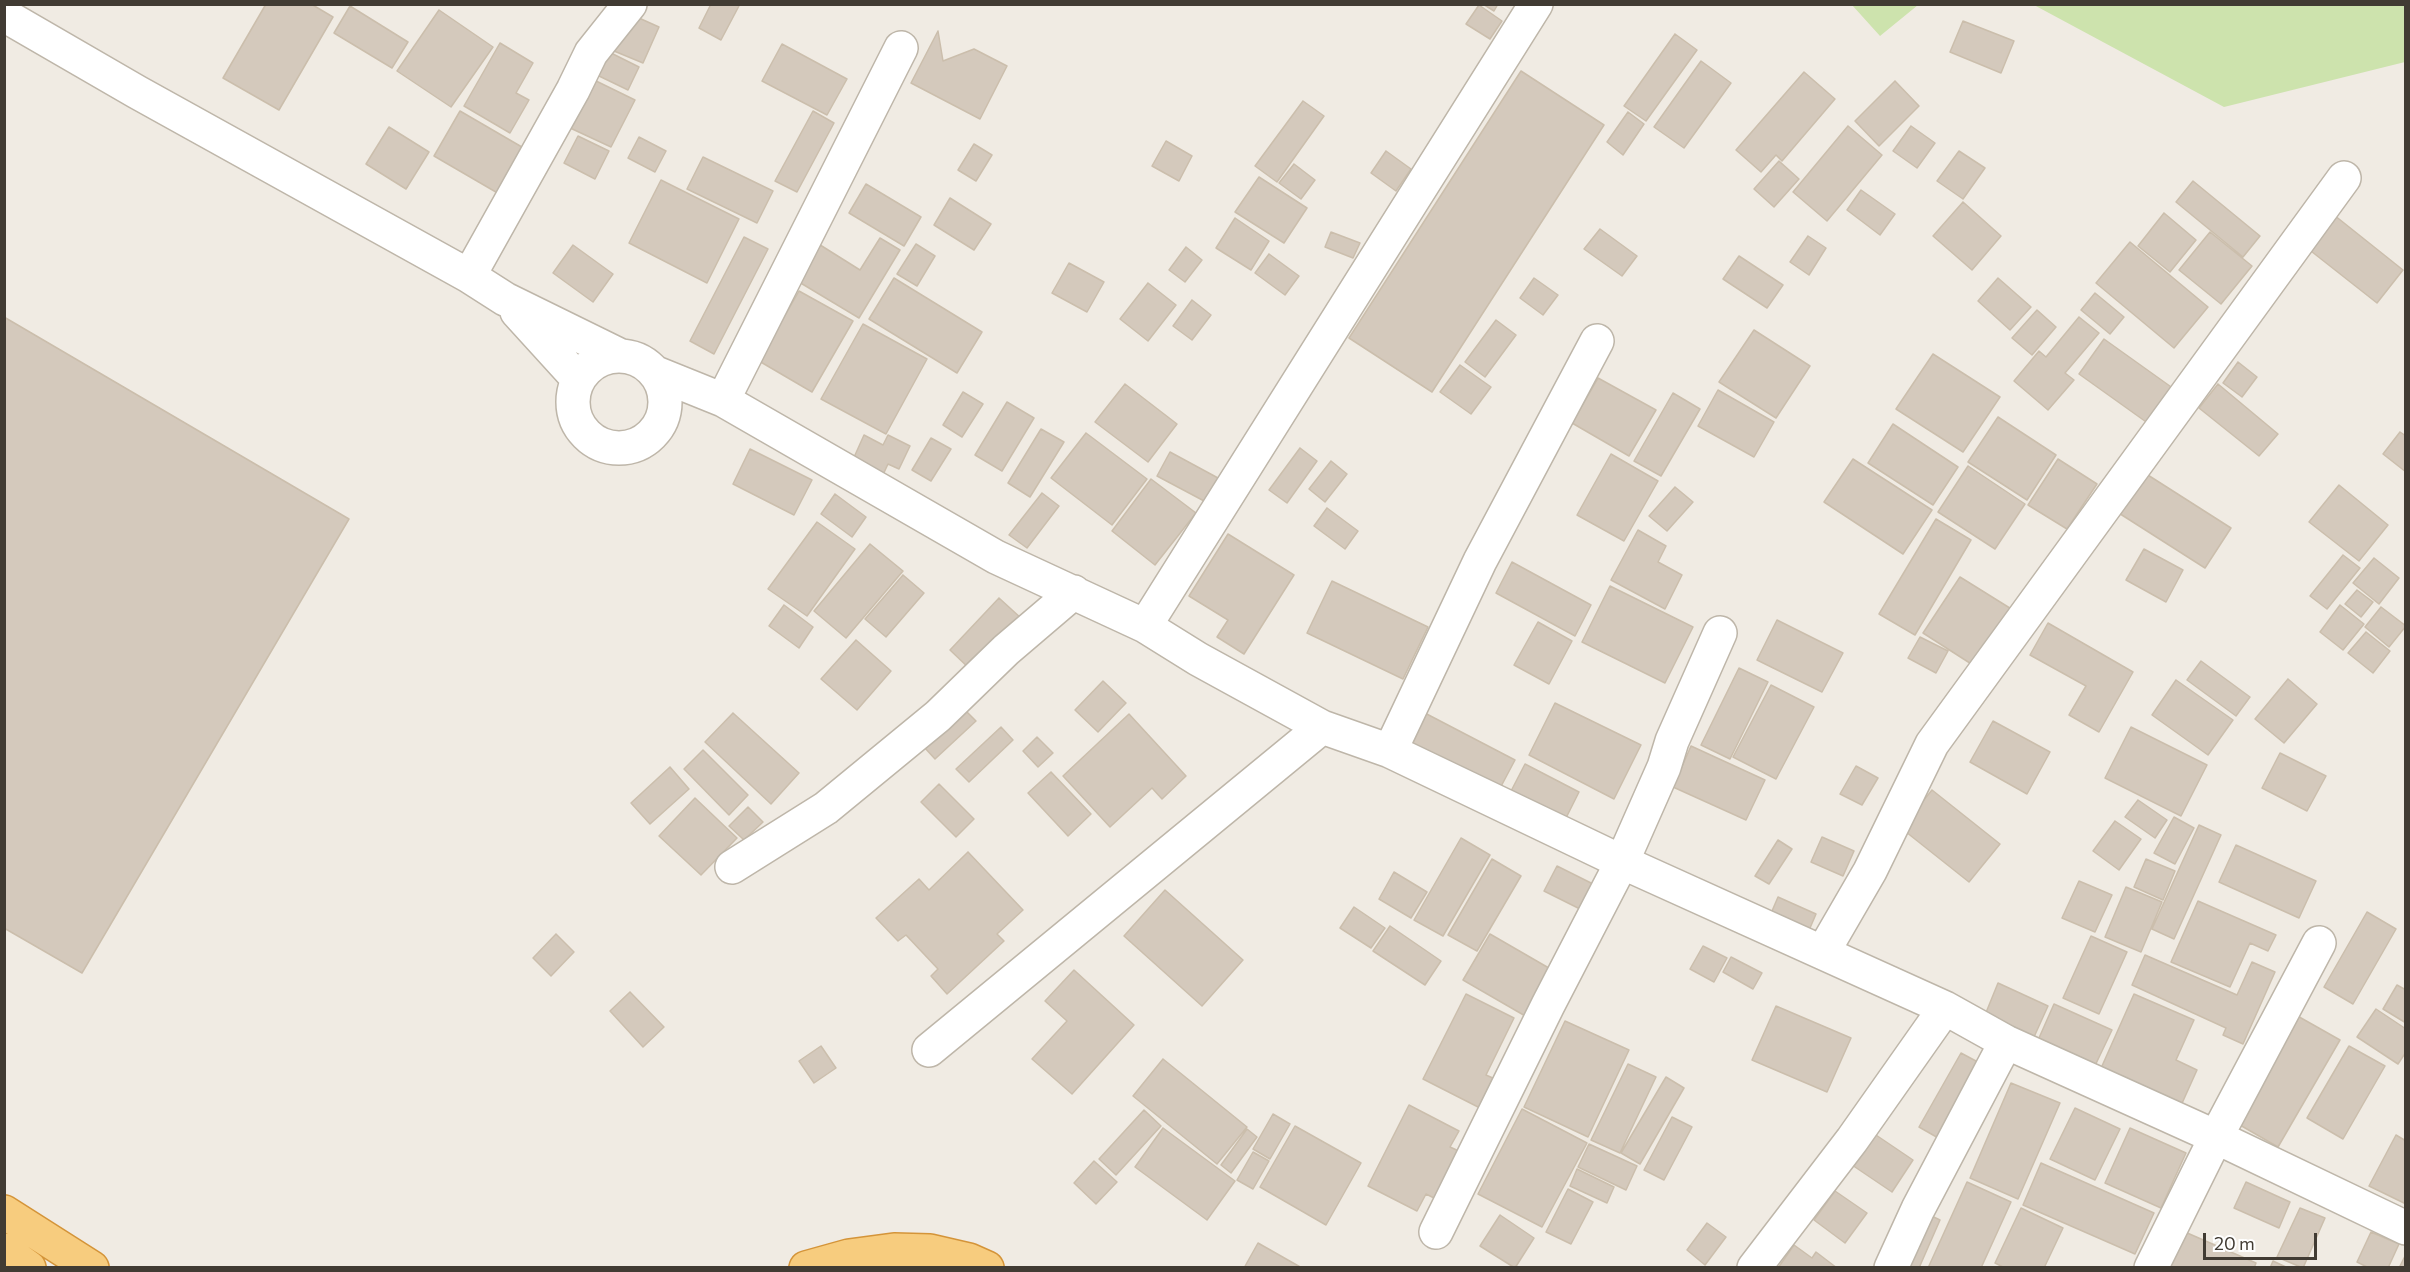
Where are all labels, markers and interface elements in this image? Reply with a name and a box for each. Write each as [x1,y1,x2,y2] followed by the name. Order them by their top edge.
[2206,1221,2320,1259] scale bar
[2214,1232,2255,1254] text: 20 m

